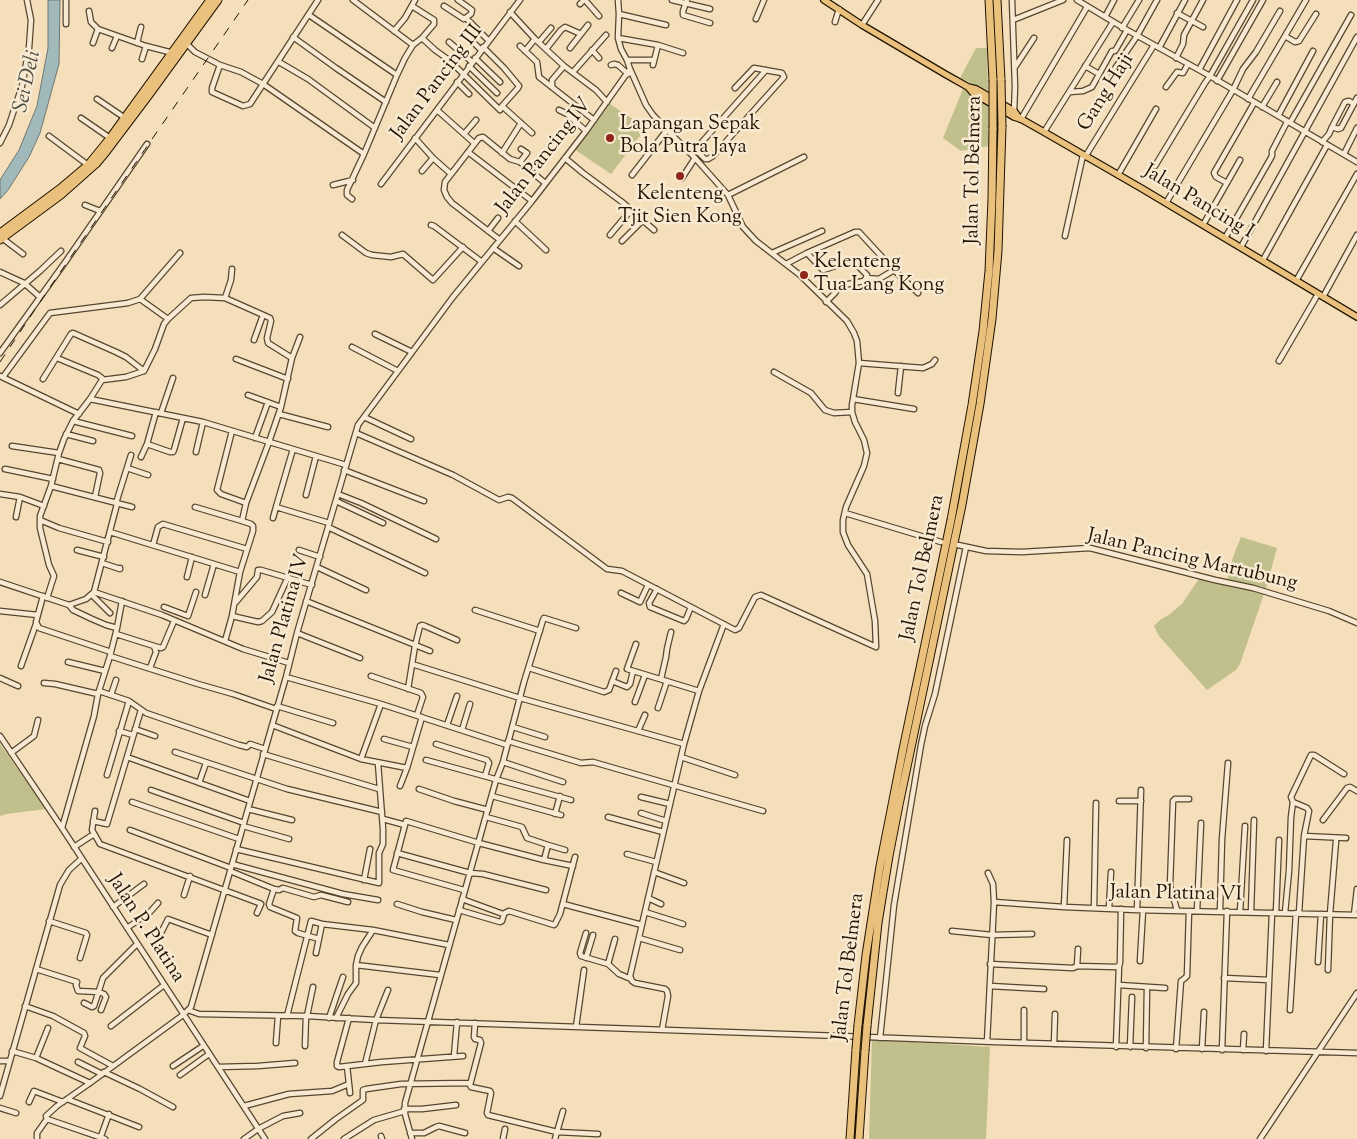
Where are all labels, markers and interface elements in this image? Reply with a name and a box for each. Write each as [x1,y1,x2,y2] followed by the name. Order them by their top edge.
[387,21,489,145] street label: Jalan Pancing III
[10,49,48,115] water label: Sei Deli
[1074,50,1140,136] street label: Gang Haji
[492,94,598,220] street label: Jalan Pancing IV
[962,95,988,245] street label: Jalan Tol Belmera
[620,114,760,161] place label: Lapangan Sepak Bola Putra Jaya
[604,132,616,144] marker: Lapangan Sepak Bola Putra Jaya
[1138,161,1258,245] street label: Jalan Pancing I
[674,170,686,182] marker: Kelenteng Tjit Sien Kong
[618,184,742,231] place label: Kelenteng Tjit Sien Kong
[814,252,944,299] place label: Kelenteng Tua Lang Kong
[798,269,810,281] marker: Kelenteng Tua Lang Kong
[897,493,951,643] street label: Jalan Tol Belmera
[1085,525,1299,597] street label: Jalan Pancing Martubung
[256,552,316,686] street label: Jalan Platina IV
[101,870,189,988] street label: Jalan P. Platina
[1110,882,1242,908] street label: Jalan Platina VI
[829,892,871,1042] street label: Jalan Tol Belmera

